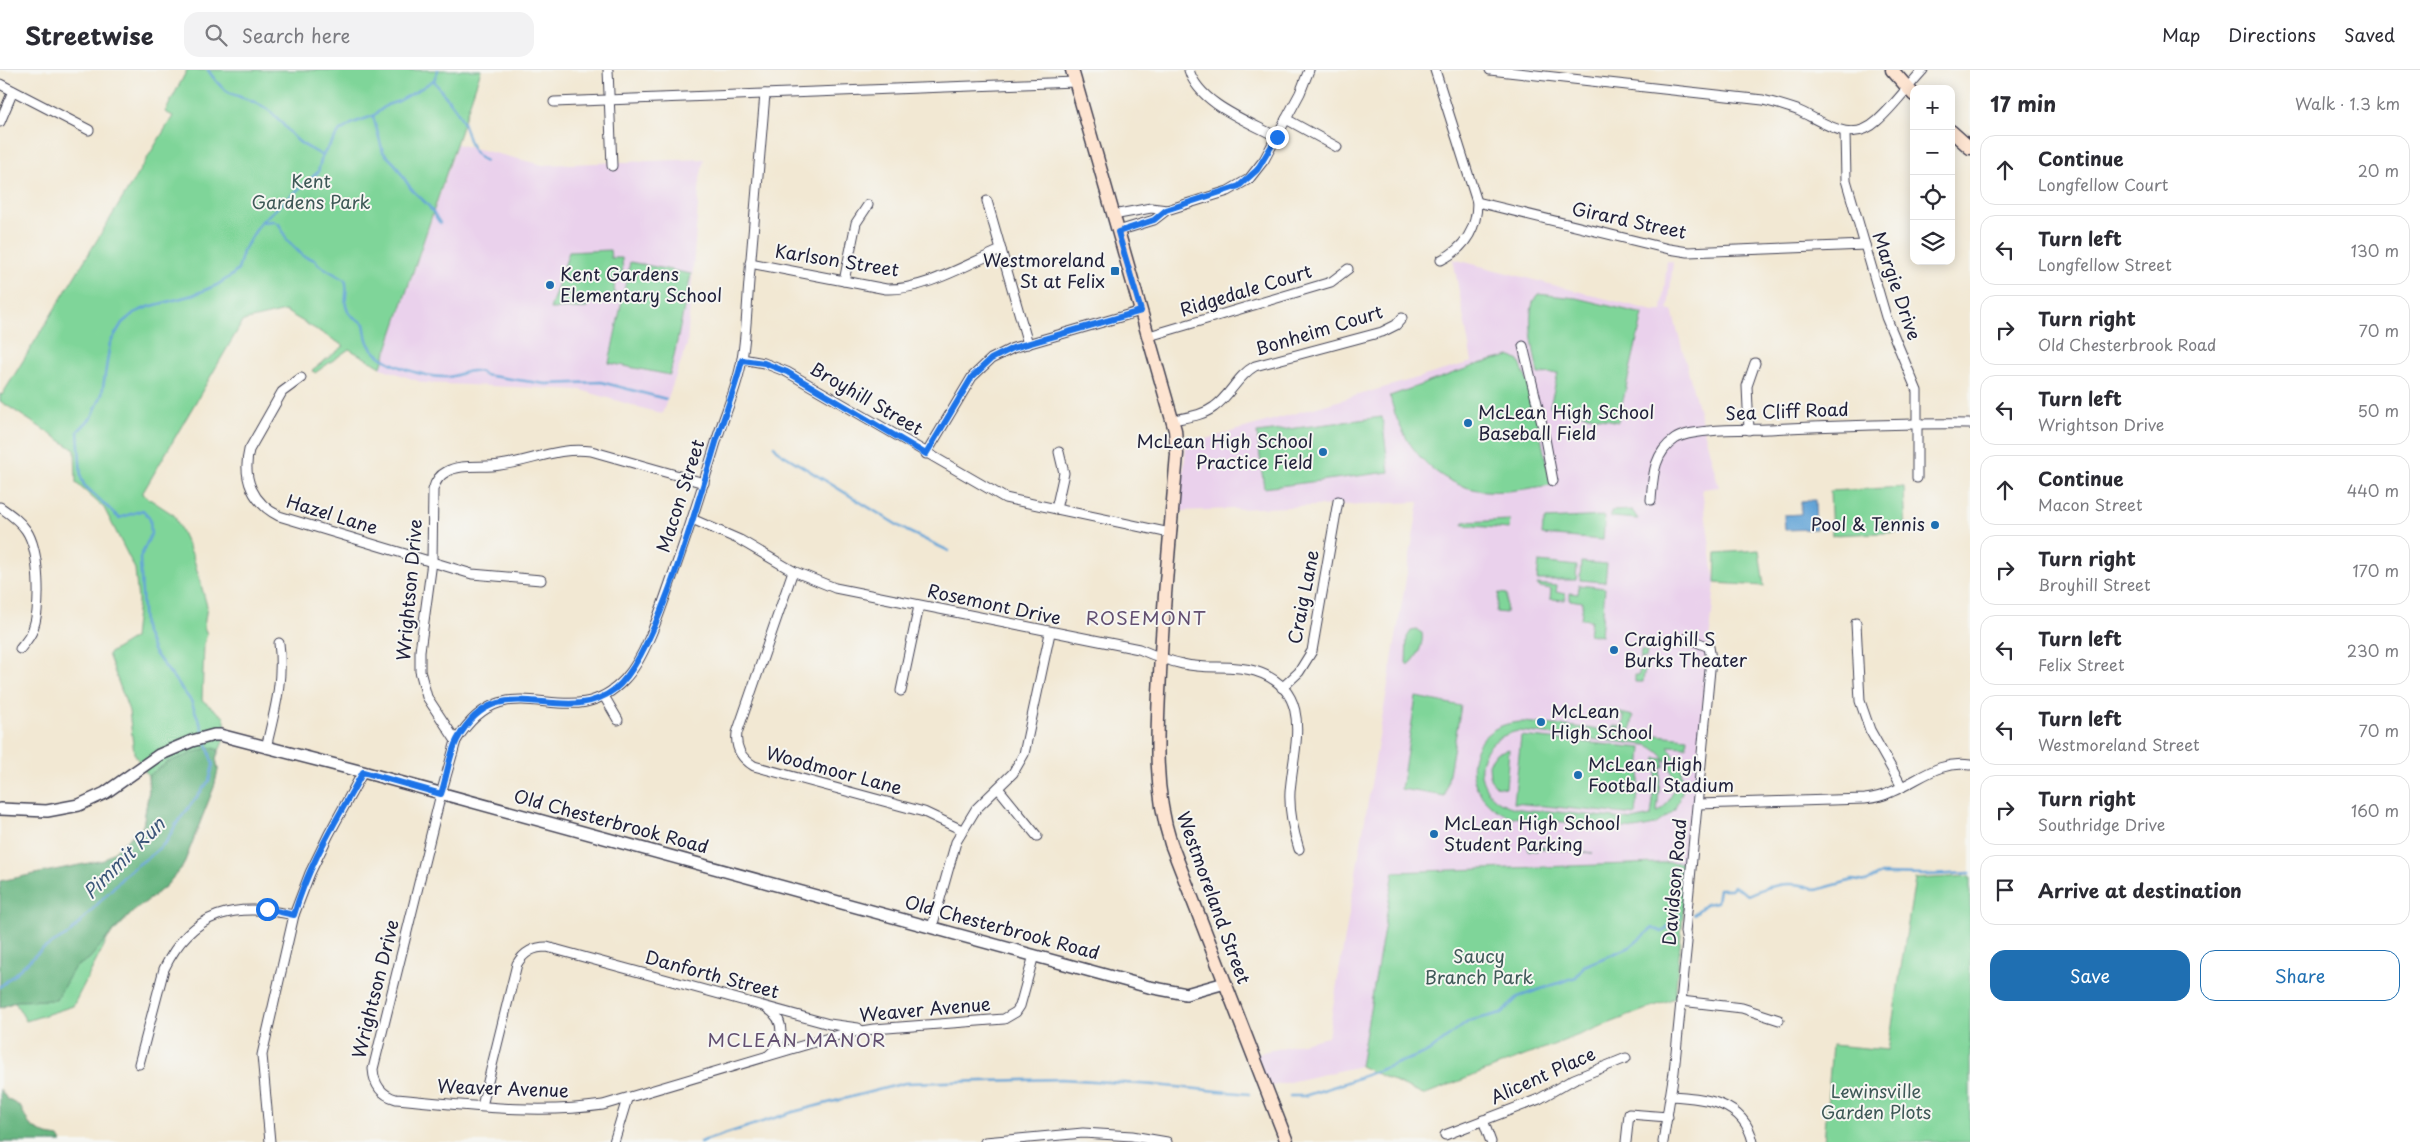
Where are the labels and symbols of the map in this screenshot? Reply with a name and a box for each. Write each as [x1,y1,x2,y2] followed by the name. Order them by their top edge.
[1266,126,1289,149] route end
[252,167,370,215] park label: Kent Gardens Park
[1569,194,1689,245] street label: Girard Street
[1866,228,1929,343] street label: Margie Drive
[773,236,901,283] street label: Karlson Street
[983,246,1105,294] place label: Westmoreland St at Felix
[1176,257,1315,322] street label: Ridgedale Court
[560,260,722,308] place label: Kent Gardens Elementary School
[1109,265,1121,277] marker: Westmoreland St at Felix
[544,279,556,291] marker: Kent Gardens Elementary School
[1251,297,1386,362] street label: Bonheim Court
[805,354,928,441] street label: Broyhill Street
[1725,395,1849,426] street label: Sea Cliff Road
[1478,398,1654,446] place label: McLean High School Baseball Field
[1462,417,1474,429] marker: McLean High School Baseball Field
[1137,427,1313,475] place label: McLean High School Practice Field
[649,435,711,556] street label: Macon Street
[1317,446,1329,458] marker: McLean High School Practice Field
[283,487,382,540] street label: Hazel Lane
[1811,510,1925,537] place label: Pool & Tennis
[389,518,428,662] street label: Wrightson Drive
[1929,519,1941,531] marker: Pool & Tennis
[1280,547,1325,646] street label: Craig Lane
[925,576,1064,631] street label: Rosemont Drive
[1085,603,1207,631] district label: ROSEMONT
[1624,625,1748,673] place label: Craighill S Burks Theater
[1608,644,1620,656] marker: Craighill S Burks Theater
[1551,697,1653,745] place label: McLean High School
[1535,716,1547,728] marker: McLean High School
[763,738,905,801] street label: Woodmoor Lane
[1588,750,1734,798] place label: McLean High Football Stadium
[1572,769,1584,781] marker: McLean High Football Stadium
[511,782,712,860] street label: Old Chesterbrook Road
[1171,807,1258,988] street label: Westmoreland Street
[76,809,172,905] water label: Pimmit Run
[1444,809,1620,857] place label: McLean High School Student Parking
[1655,817,1693,946] street label: Davidson Road
[1428,828,1440,840] marker: McLean High School Student Parking
[902,888,1103,966] street label: Old Chesterbrook Road
[256,898,279,921] route start
[344,916,405,1061] street label: Wrightson Drive
[1425,942,1533,990] park label: Saucy Branch Park
[642,943,782,1004] street label: Danforth Street
[858,989,992,1028] street label: Weaver Avenue
[707,1025,887,1053] district label: MCLEAN MANOR
[1485,1039,1599,1110] street label: Alicent Place
[437,1072,570,1103] street label: Weaver Avenue
[1821,1077,1931,1125] park label: Lewinsville Garden Plots

